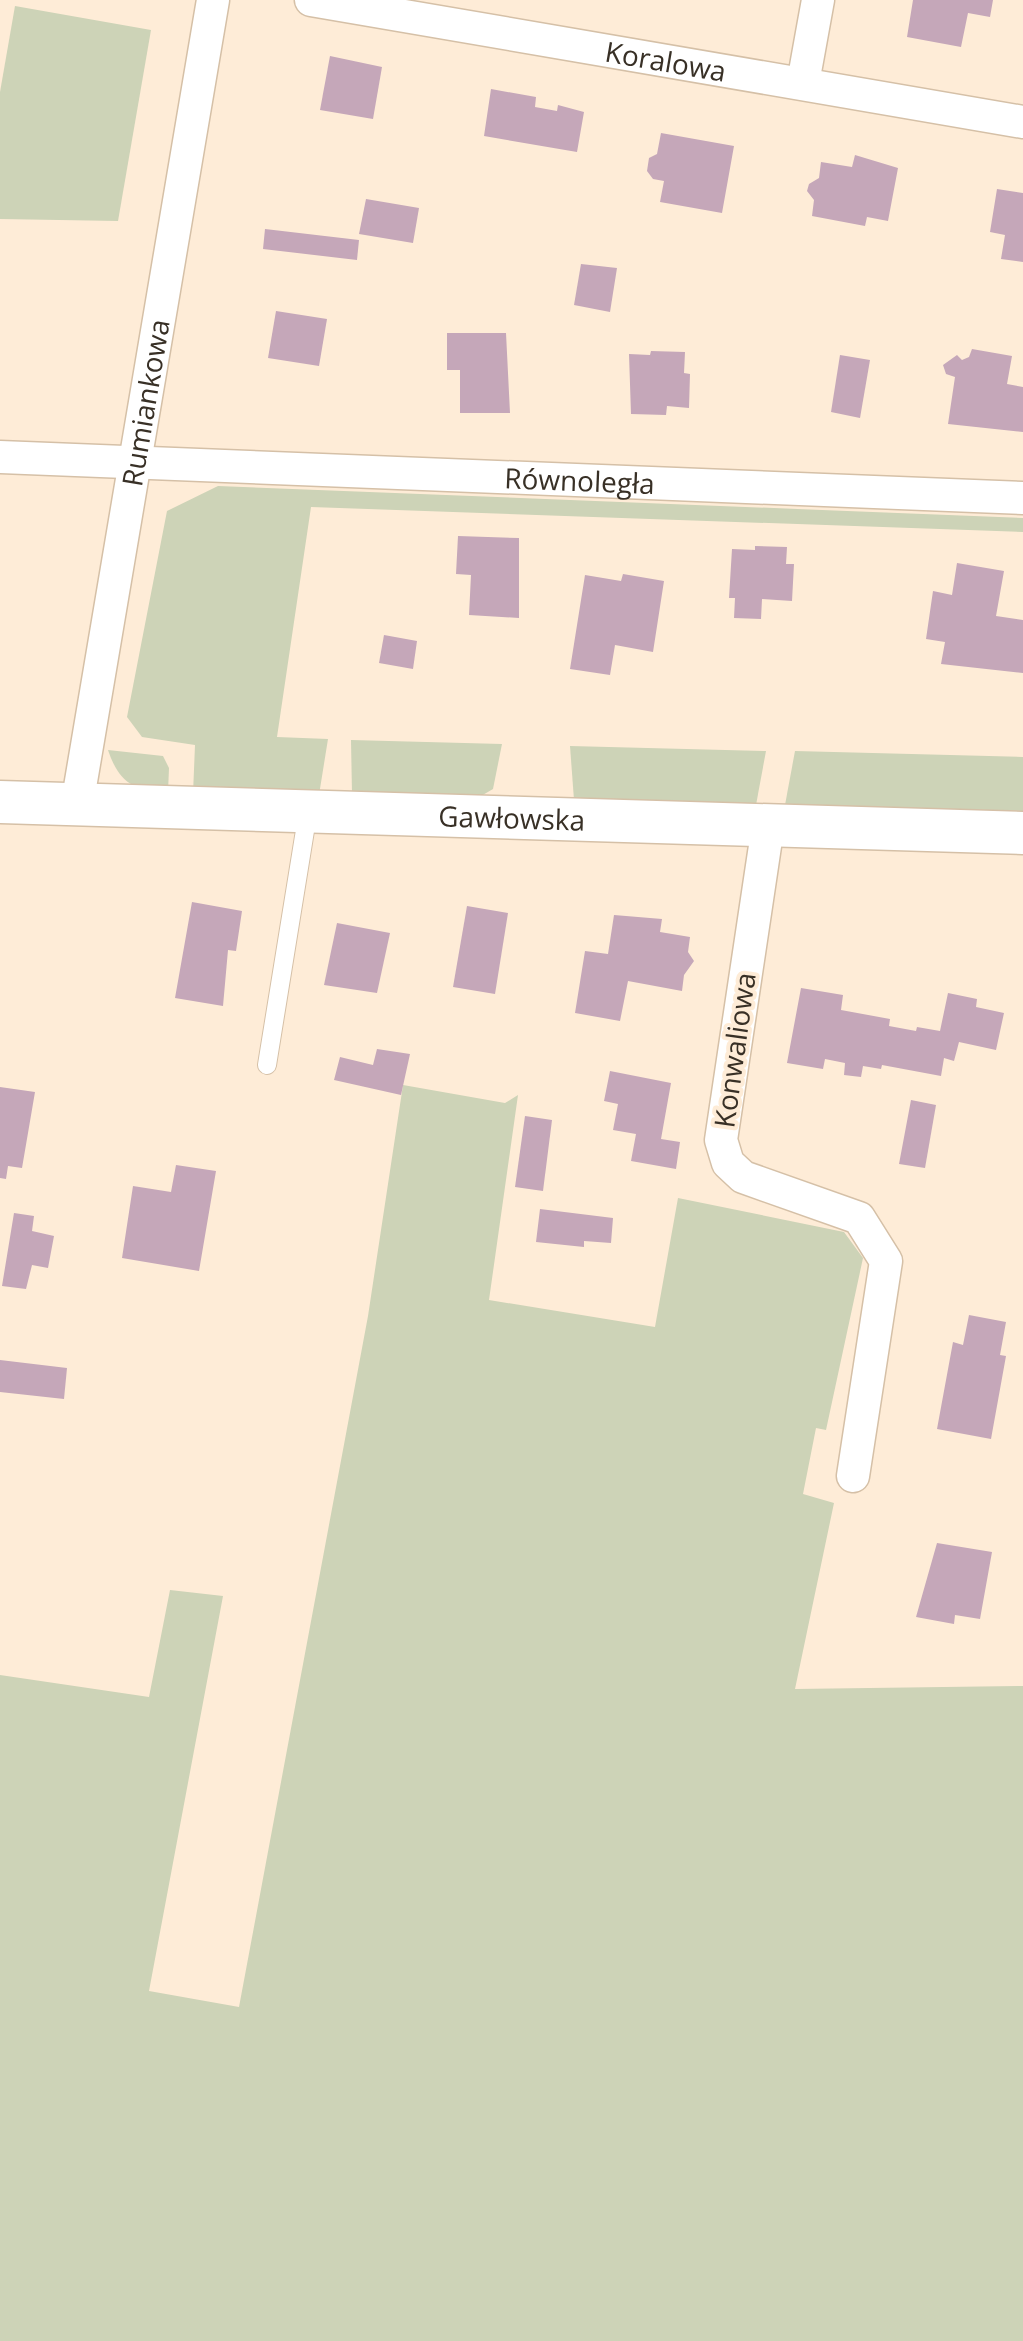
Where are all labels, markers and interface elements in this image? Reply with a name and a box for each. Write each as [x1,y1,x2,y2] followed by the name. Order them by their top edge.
[602,32,729,90] street label: Koralowa
[112,316,178,489] street label: Rumiankowa
[504,458,655,502] street label: Równoległa
[438,796,586,839] street label: Gawłowska
[704,970,764,1130] street label: Konwaliowa

